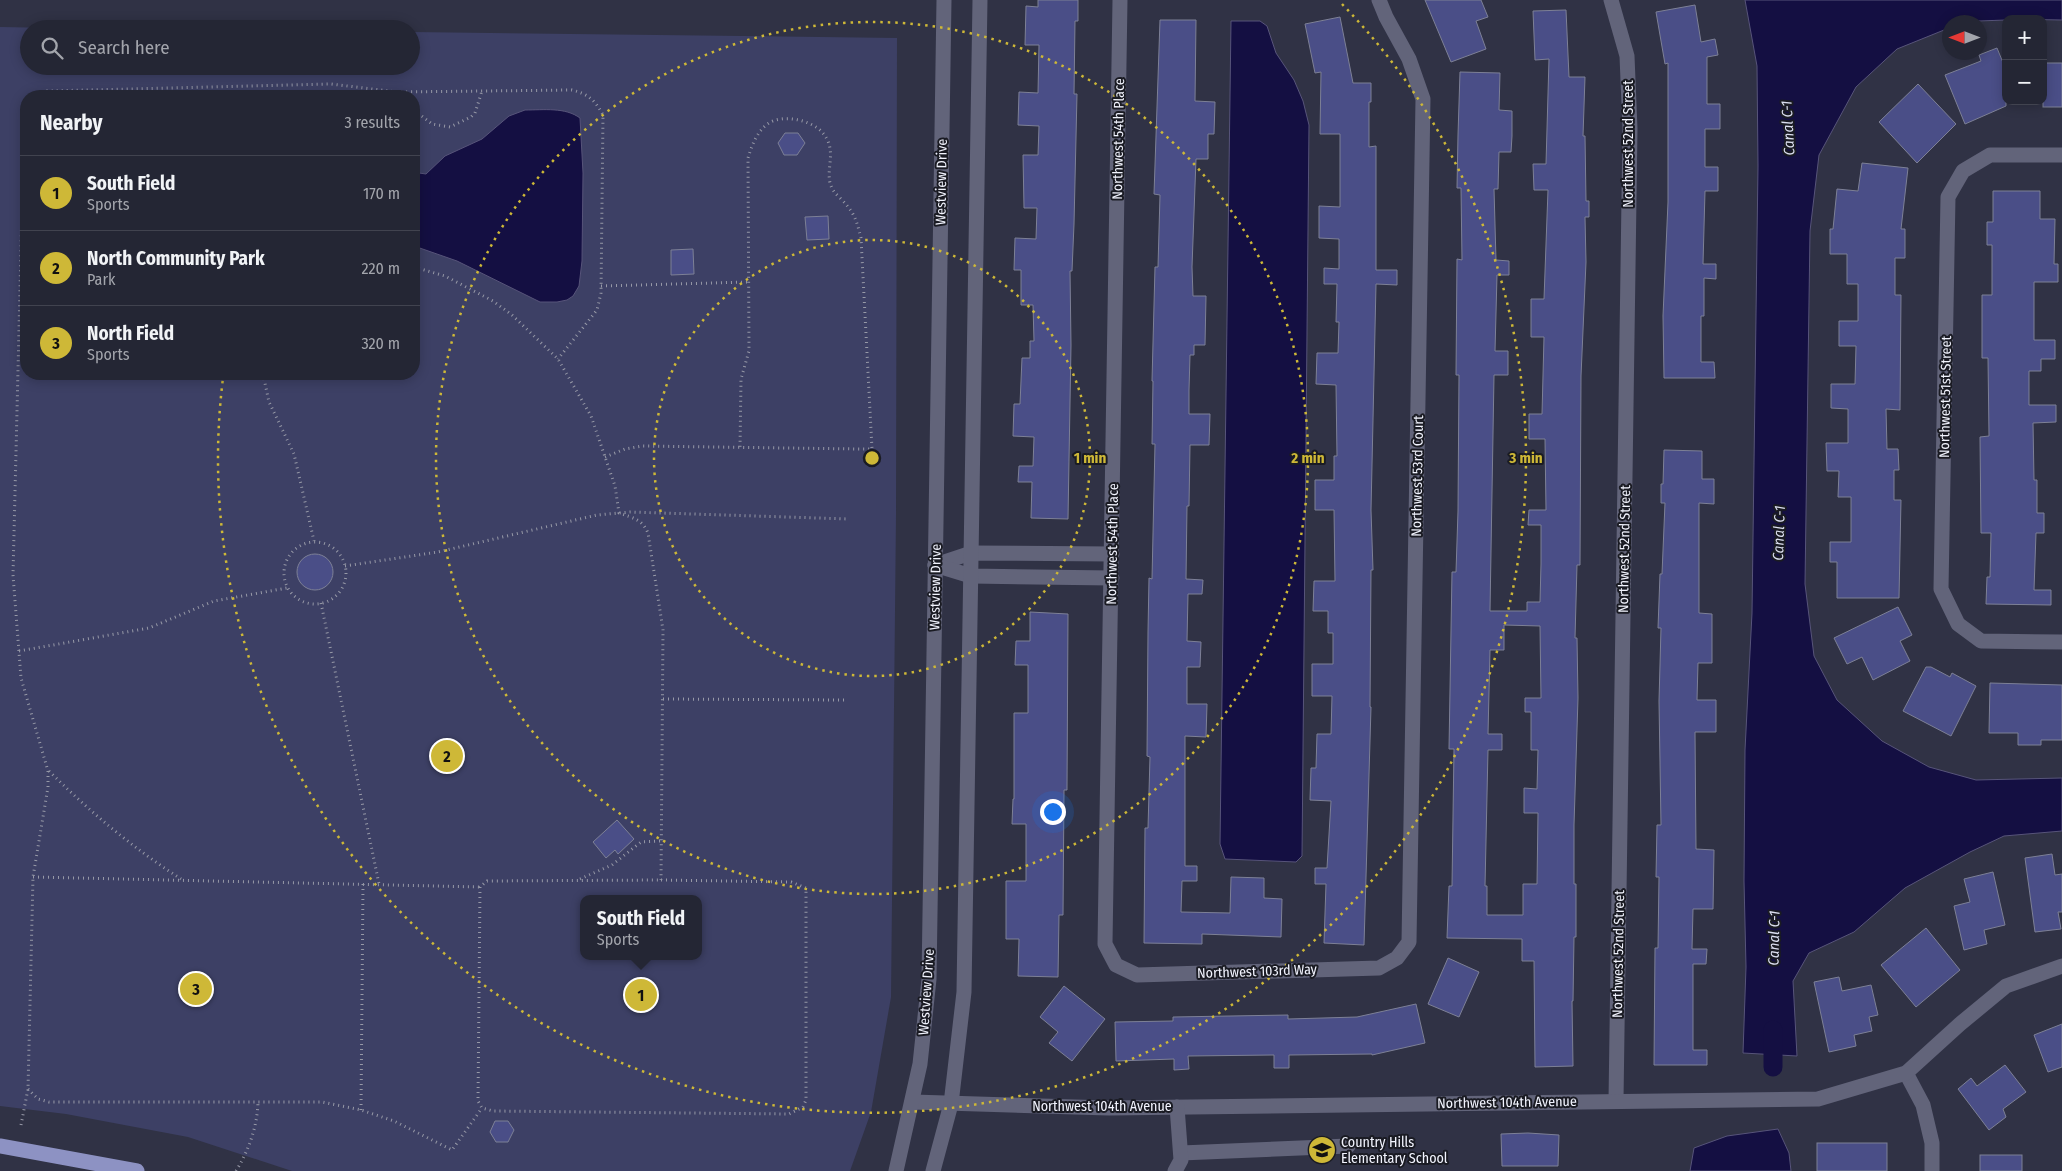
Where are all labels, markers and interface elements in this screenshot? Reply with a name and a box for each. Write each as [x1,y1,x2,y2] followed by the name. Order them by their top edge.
[1942,15,1987,60] north arrow
[2002,15,2047,105] map controls
[2002,15,2047,60] button: +
[20,20,420,75] search box
[38,34,66,62] icon: search
[78,36,170,59] text: Search here
[2002,60,2047,105] button: −
[1109,78,1128,200] street label: Northwest 54th Place
[1620,80,1637,208] street label: Northwest 52nd Street
[1778,100,1798,156] water label: Canal C-1
[40,110,102,136] text: Nearby
[344,113,400,132] text: 3 results
[932,139,951,225] street label: Westview Drive
[87,172,175,195] text: South Field
[53,184,59,203] text: 1
[363,184,400,203] text: 170 m
[87,195,130,214] text: Sports
[87,247,265,270] text: North Community Park
[52,259,60,278] text: 2
[361,259,400,278] text: 220 m
[87,270,115,289] text: Park
[87,322,174,345] text: North Field
[52,334,60,353] text: 3
[361,334,400,353] text: 320 m
[1936,335,1955,458] street label: Northwest 51st Street
[87,345,130,364] text: Sports
[1408,415,1427,537] street label: Northwest 53rd Court
[863,449,881,467] centre of rings
[1074,449,1106,467] text: 1 min
[1290,449,1325,467] text: 2 min
[1508,449,1543,467] text: 3 min
[1103,483,1122,605] street label: Northwest 54th Place
[1615,485,1634,613] street label: Northwest 52nd Street
[1769,505,1789,561] water label: Canal C-1
[926,544,945,630] street label: Westview Drive
[431,737,463,775] pin: 2
[1040,799,1066,825] your location
[1609,890,1628,1018] street label: Northwest 52nd Street
[580,895,702,960] popup
[597,907,685,930] text: South Field
[1765,910,1783,966] water label: Canal C-1
[597,930,639,949] text: Sports
[915,948,938,1036] street label: Westview Drive
[1197,961,1318,982] street label: Northwest 103rd Way
[180,970,212,1008] pin: 3
[625,976,657,1014] pin: 1
[1437,1093,1577,1112] street label: Northwest 104th Avenue
[1032,1098,1172,1115] street label: Northwest 104th Avenue
[1341,1134,1448,1167] place label: Country Hills Elementary School
[1307,1135,1337,1165] school or university icon: Country Hills Elementary School

